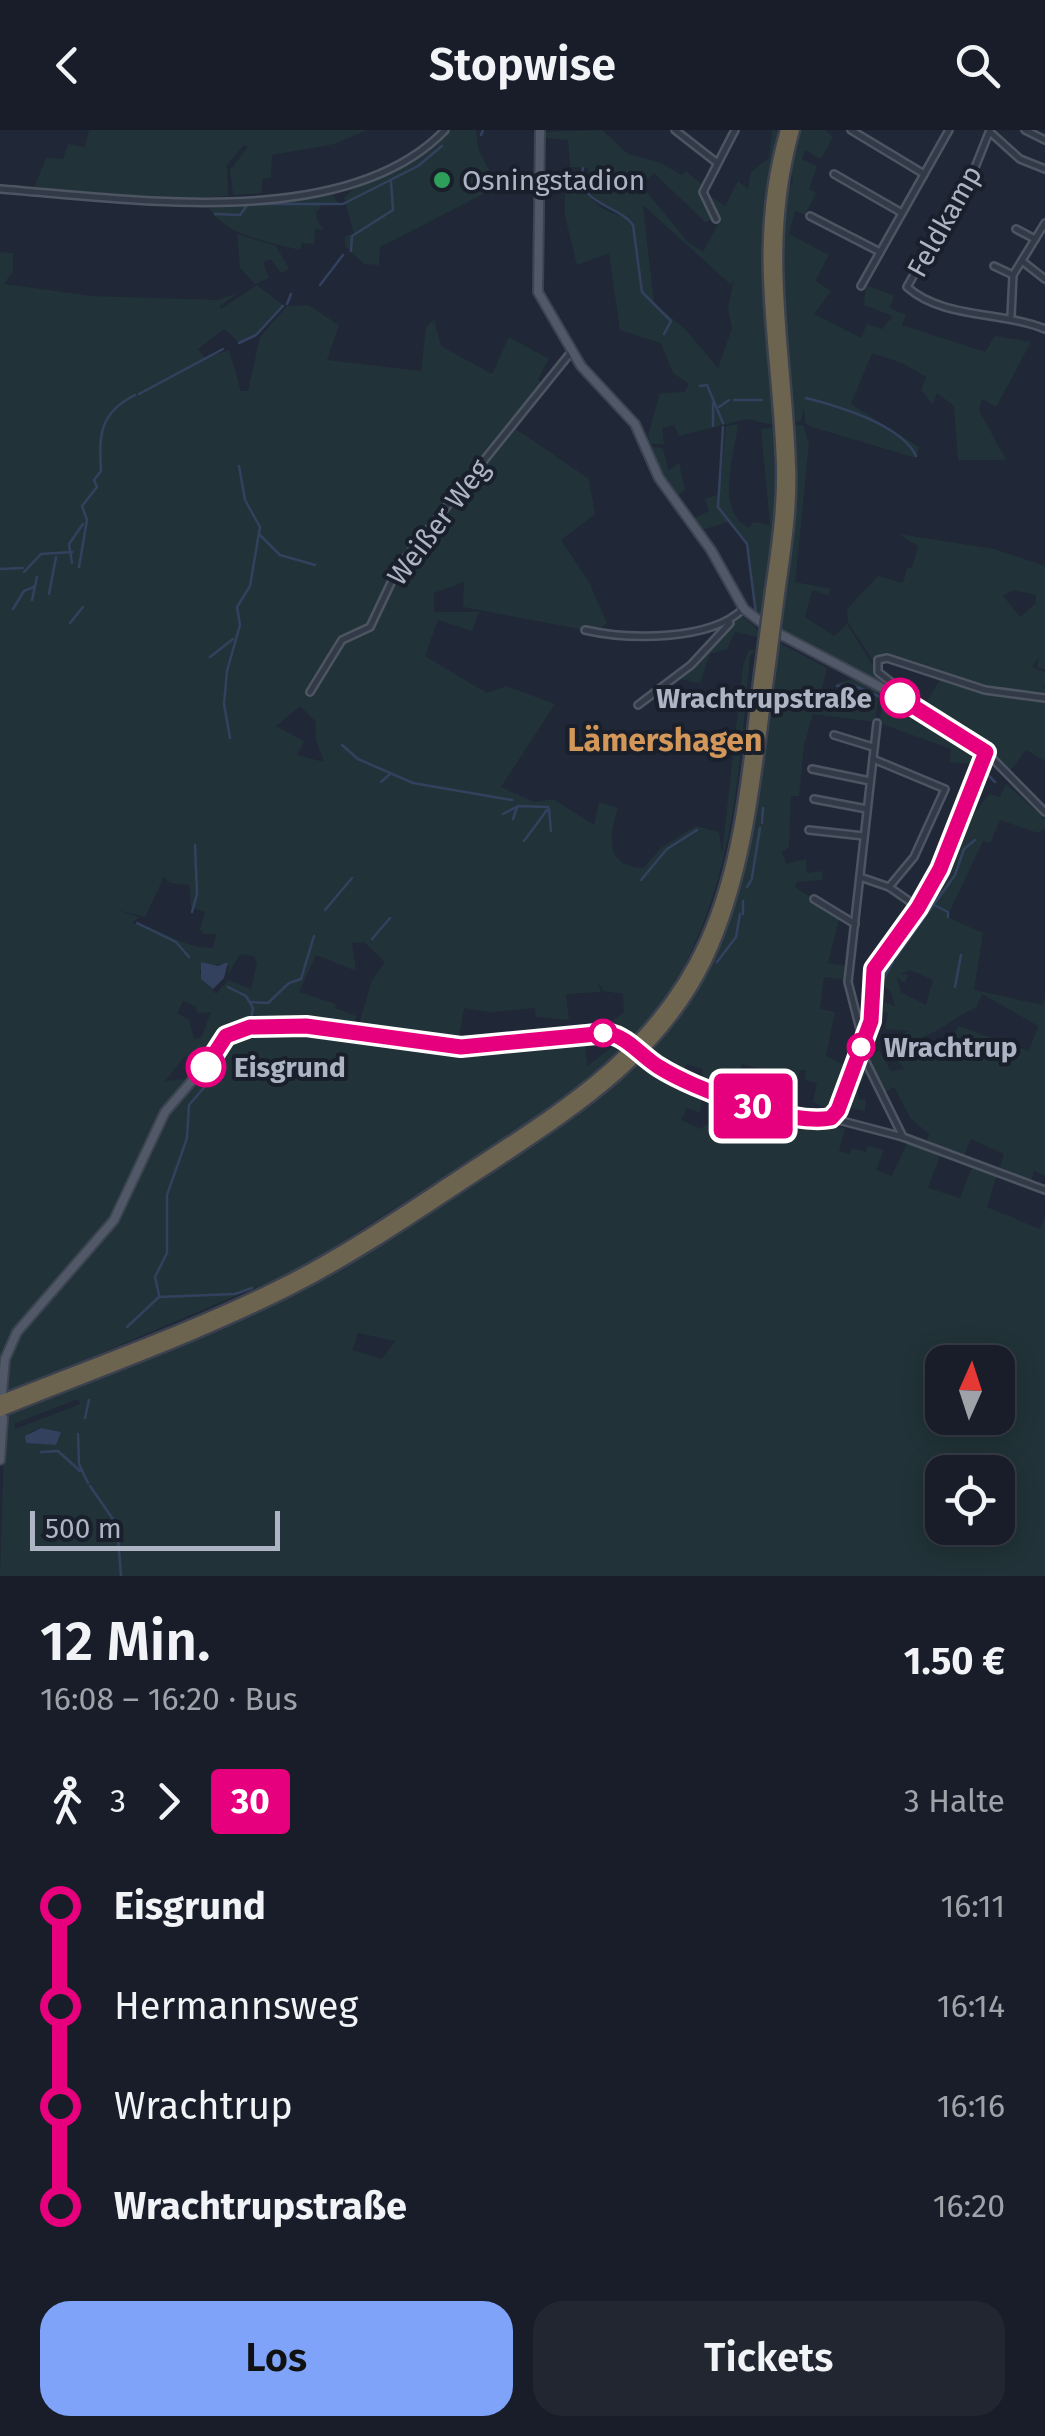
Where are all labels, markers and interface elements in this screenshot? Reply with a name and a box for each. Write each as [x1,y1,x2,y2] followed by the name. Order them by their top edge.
[40,38,95,93] icon: back
[429,38,616,92] text: Stopwise
[950,38,1005,93] icon: search
[900,160,989,283] street label: Feldkamp
[462,164,645,197] place label: Osningstadion
[431,169,453,191] marker: Osningstadion
[380,453,497,592] street label: Weißer Weg
[881,679,919,717] marker: Wrachtrupstraße
[656,682,872,715] place label: Wrachtrupstraße
[568,721,762,759] district label: Lämershagen
[590,1020,616,1046] unlabelled marker
[884,1031,1018,1064] place label: Wrachtrup
[848,1034,874,1060] marker: Wrachtrup
[187,1048,225,1086] marker: Eisgrund
[234,1051,346,1084] place label: Eisgrund
[708,1074,798,1138] line badge: 30
[734,1085,772,1127] text: 30
[925,1345,1015,1435] north arrow
[925,1345,1015,1545] map controls
[925,1455,1015,1545] button: locate
[30,1506,280,1550] scale bar
[45,1512,122,1545] text: 500 m
[40,1609,210,1675] text: 12 Min.
[904,1638,1005,1684] text: 1.50 €
[40,1680,298,1718] text: 16:08 – 16:20 · Bus
[40,1774,95,1829] icon: walk
[141,1774,196,1829] icon: forward
[231,1780,270,1822] text: 30
[110,1782,126,1820] text: 3
[904,1782,1005,1820] text: 3 Halte
[114,1883,266,1929] text: Eisgrund
[940,1887,1005,1925] text: 16:11
[114,1983,358,2029] text: Hermannsweg
[937,1987,1005,2025] text: 16:14
[114,2083,293,2129] text: Wrachtrup
[937,2087,1005,2125] text: 16:16
[114,2183,407,2229] text: Wrachtrupstraße
[933,2187,1005,2225] text: 16:20
[40,2301,513,2416] button: Los
[533,2301,1005,2416] button: Tickets

